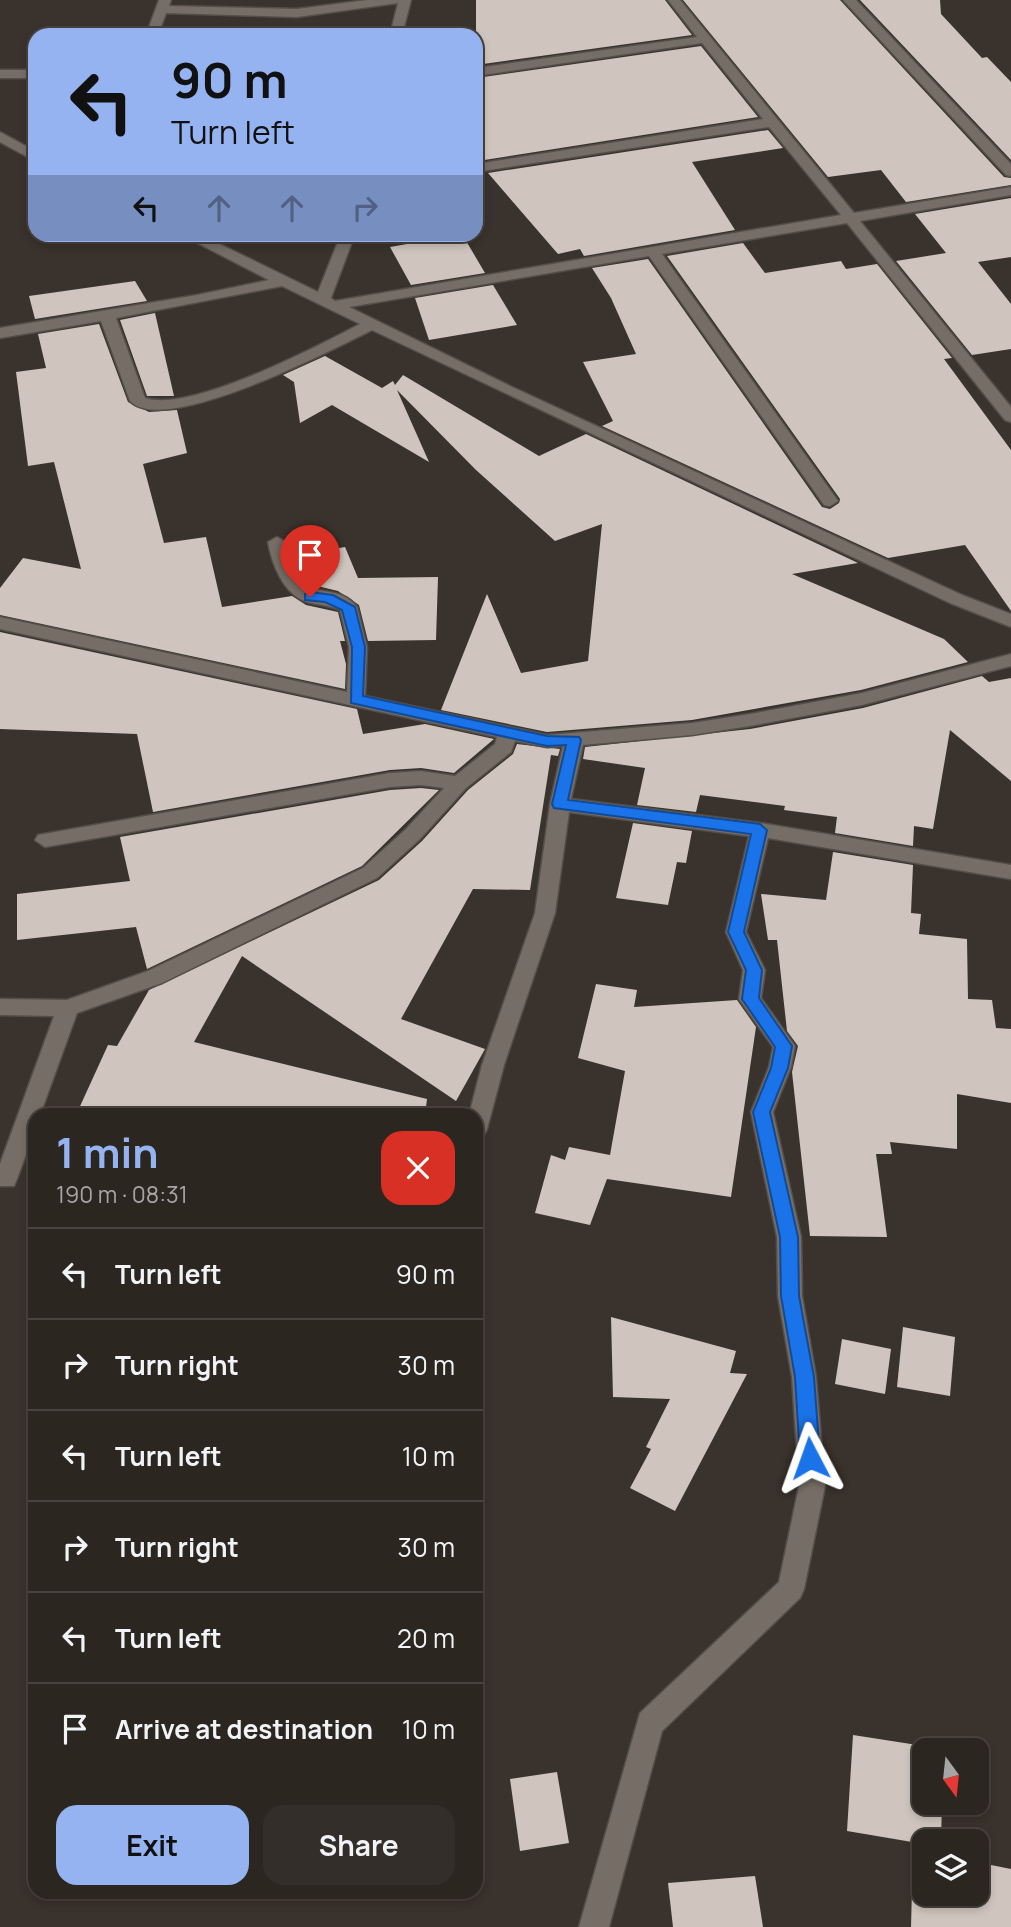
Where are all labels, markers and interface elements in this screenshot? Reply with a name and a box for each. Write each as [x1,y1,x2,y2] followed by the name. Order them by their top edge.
[171,46,288,113] text: 90 m
[56,56,147,147] icon: left
[171,110,295,154] text: Turn left
[127,189,165,227] icon: left
[200,189,238,227] icon: ahead
[273,189,311,227] icon: ahead
[346,189,384,227] icon: right
[280,525,340,597] pin
[291,536,329,574] icon: arrive
[56,1123,159,1181] text: 1 min
[381,1131,455,1205] button: close
[56,1178,188,1210] text: 190 m · 08:31
[56,1255,94,1293] icon: left
[115,1256,222,1292] text: Turn left
[396,1256,455,1292] text: 90 m
[56,1346,94,1384] icon: right
[115,1347,239,1383] text: Turn right
[398,1347,455,1383] text: 30 m
[773,1421,847,1495] position arrow
[56,1437,94,1475] icon: left
[115,1438,222,1474] text: Turn left
[402,1438,455,1474] text: 10 m
[56,1528,94,1566] icon: right
[115,1529,239,1565] text: Turn right
[398,1529,455,1565] text: 30 m
[56,1619,94,1657] icon: left
[115,1620,222,1656] text: Turn left
[397,1620,455,1656] text: 20 m
[56,1710,94,1748] icon: arrive
[115,1711,373,1747] text: Arrive at destination
[402,1711,455,1747] text: 10 m
[912,1738,989,1815] north arrow
[912,1738,989,1906] map controls
[56,1805,249,1885] button: Exit
[263,1805,455,1885] button: Share
[912,1829,989,1906] button: layers

